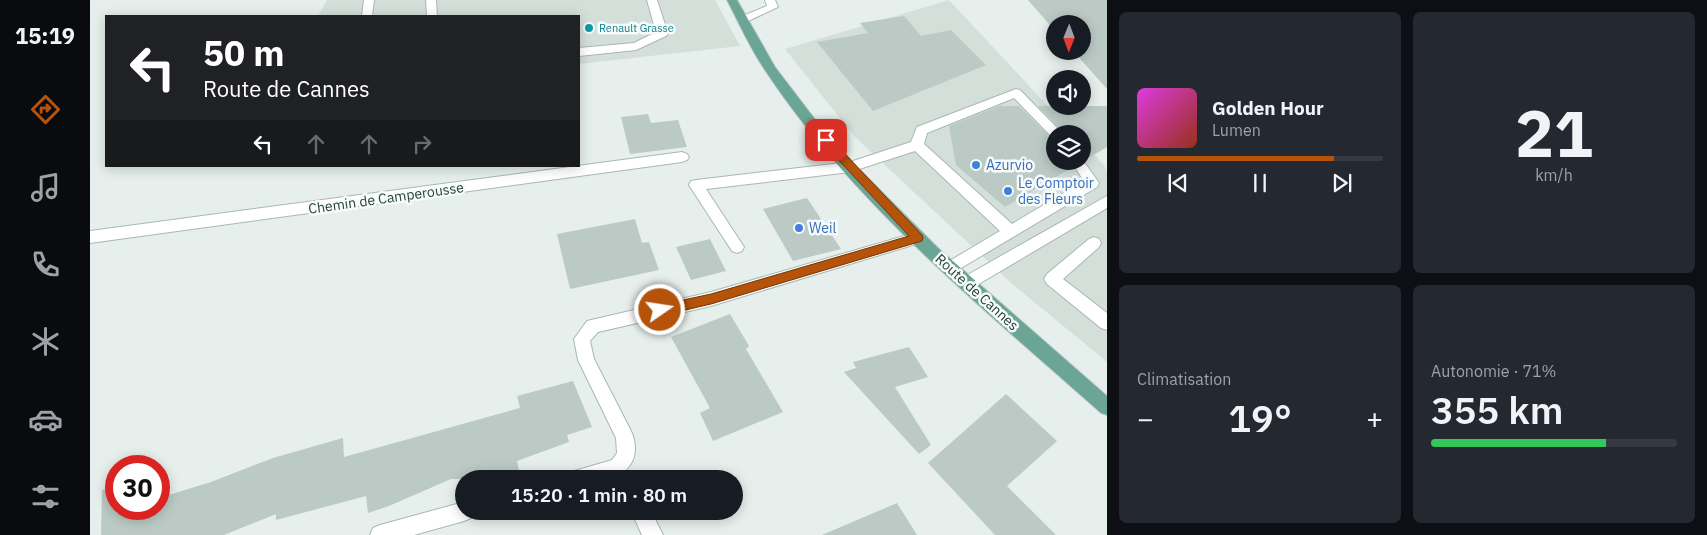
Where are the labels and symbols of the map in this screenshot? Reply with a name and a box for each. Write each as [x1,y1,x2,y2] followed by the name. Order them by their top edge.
[1046,15,1091,60] north arrow
[599,21,674,35] place label: Renault Grasse
[583,22,595,34] marker: Renault Grasse
[805,119,847,161] pin
[986,156,1033,174] place label: Azurvio
[970,159,982,171] marker: Azurvio
[1018,174,1094,208] place label: Le Comptoir des Fleurs
[307,178,465,218] street label: Chemin de Camperousse
[1002,185,1014,197] marker: Le Comptoir des Fleurs
[809,219,836,237] place label: Weil
[793,222,805,234] marker: Weil
[932,250,1023,334] street label: Route de Cannes
[633,283,685,335] position arrow
[105,455,170,520] speed limit sign: 30

